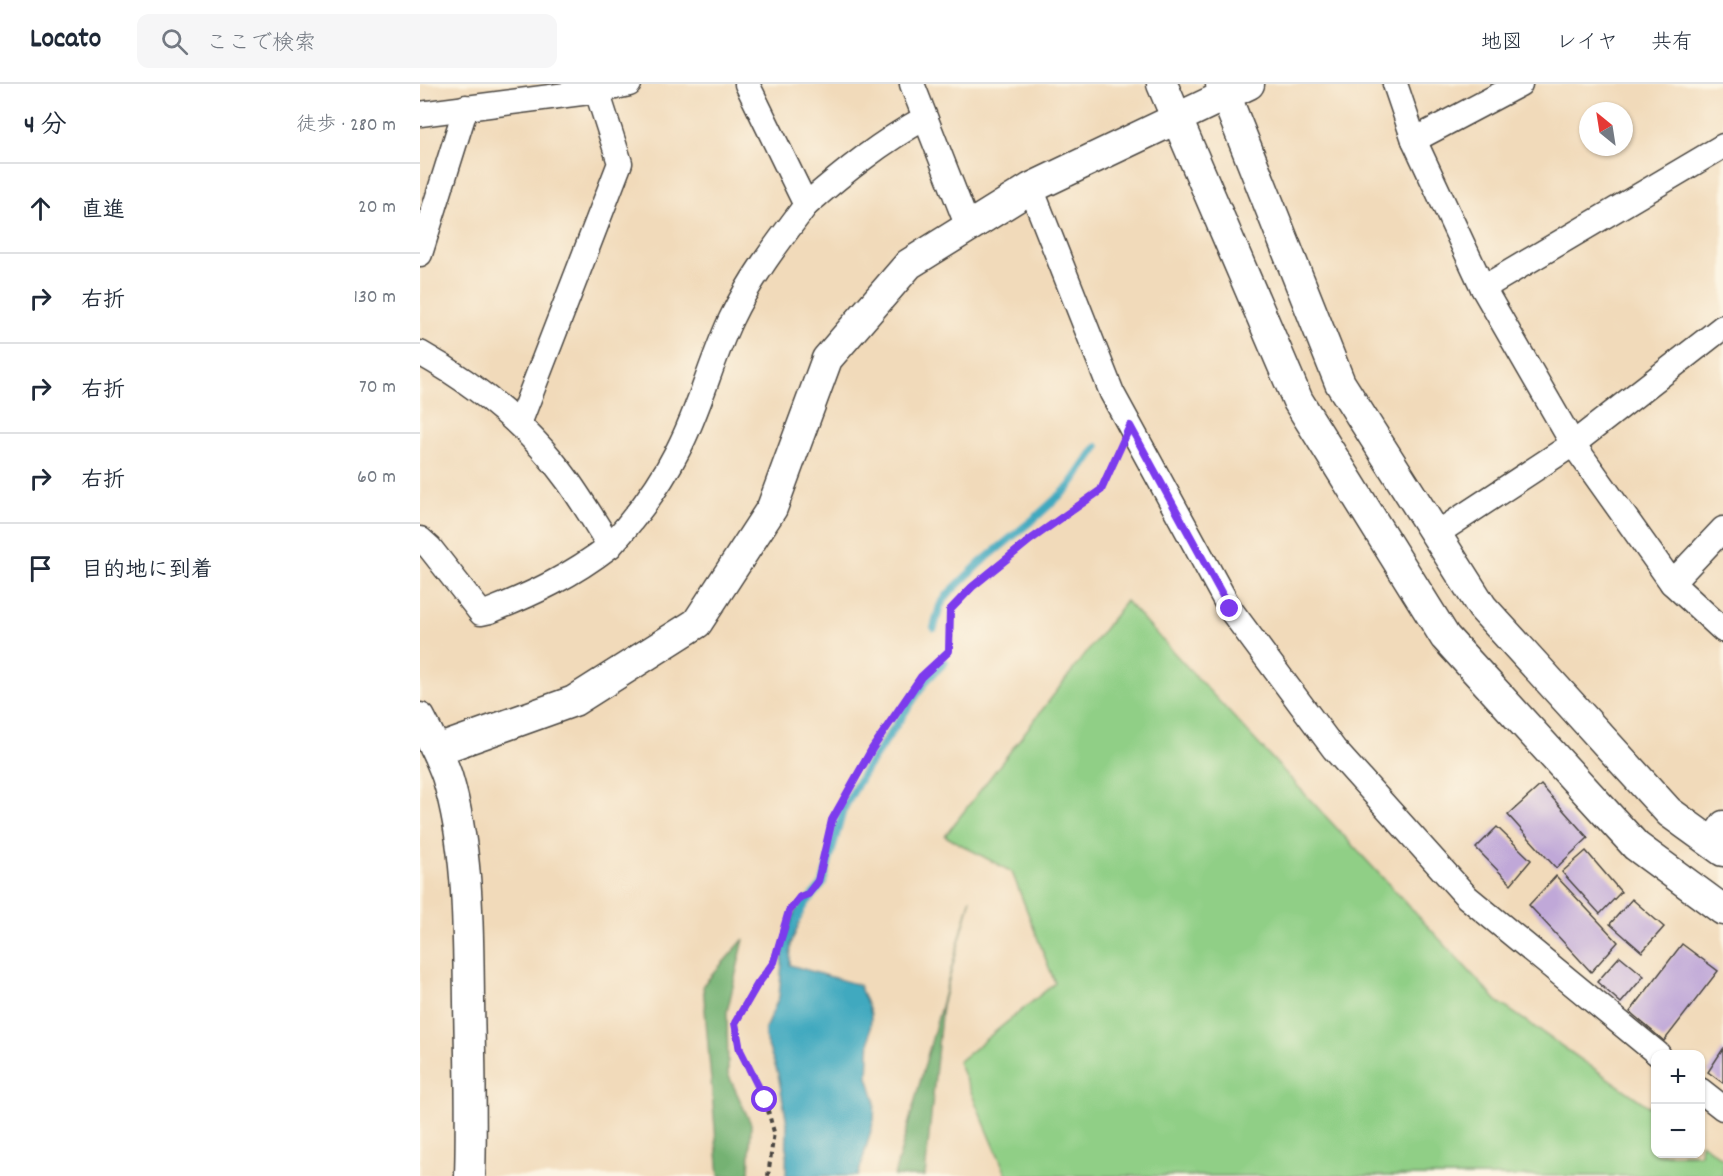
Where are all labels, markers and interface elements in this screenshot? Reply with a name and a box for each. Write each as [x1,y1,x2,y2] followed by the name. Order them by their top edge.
[137,14,557,68] search box
[30,21,101,61] text: Locato
[158,25,191,58] icon: search
[206,29,316,60] text: ここで検索
[1481,29,1523,59] text: 地図
[1556,29,1618,59] text: レイヤ
[1651,29,1693,59] text: 共有
[1579,102,1633,156] north arrow
[24,108,67,145] text: 4 分
[296,112,396,140] text: 徒歩 · 280 m
[24,192,57,225] icon: ahead
[358,194,396,222] text: 20 m
[81,196,125,227] text: 直進
[24,282,57,315] icon: right
[354,284,396,312] text: 130 m
[81,286,125,317] text: 右折
[24,372,57,405] icon: right
[359,374,396,402] text: 70 m
[81,376,125,407] text: 右折
[24,462,57,495] icon: right
[357,464,396,492] text: 60 m
[81,466,125,497] text: 右折
[24,552,57,585] icon: arrive
[81,556,213,587] text: 目的地に到着
[1216,595,1242,621] route end
[1651,1050,1705,1158] map controls
[1651,1050,1705,1104] button: +
[751,1086,777,1112] route start
[1651,1104,1705,1158] button: −

